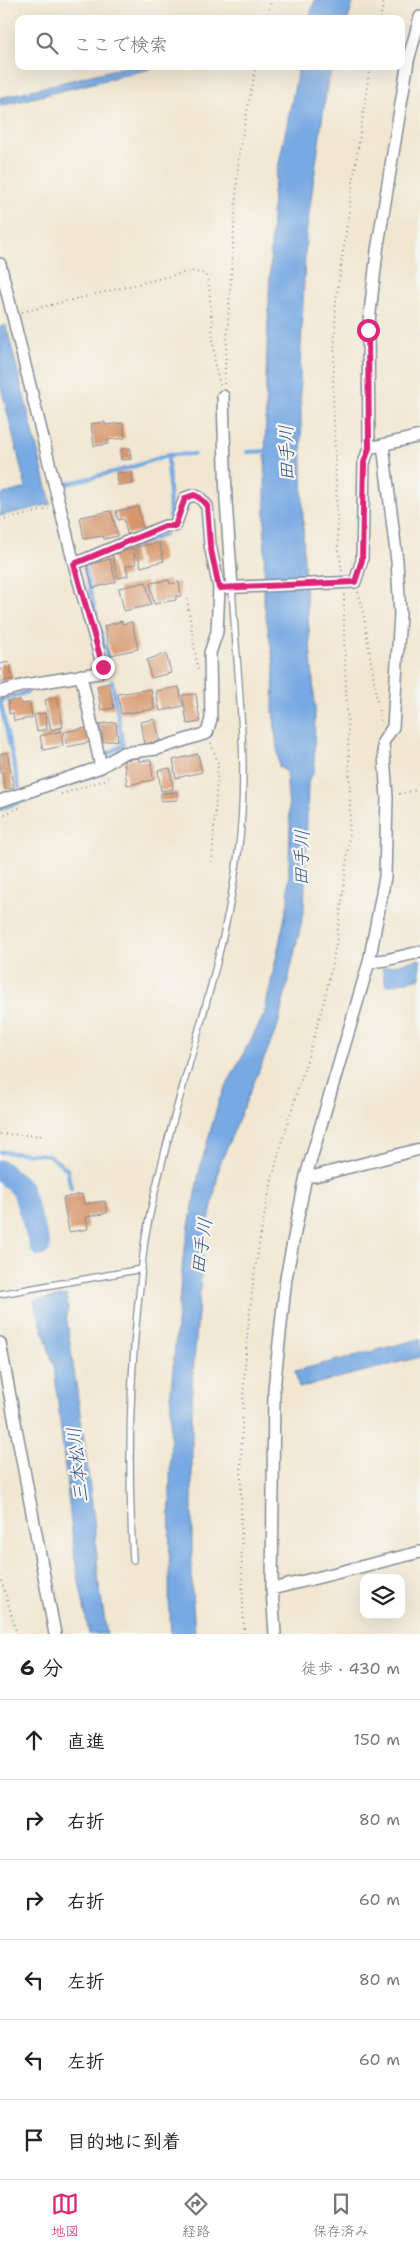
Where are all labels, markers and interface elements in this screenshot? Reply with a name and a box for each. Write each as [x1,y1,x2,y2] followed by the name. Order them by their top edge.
[15,15,405,70] search box
[33,29,61,57] icon: search
[73,32,168,57] text: ここで検索
[357,319,380,342] route start
[274,424,299,482] water label: 田手川
[92,656,115,679] route end
[289,829,314,887] water label: 田手川
[185,1216,218,1276] water label: 田手川
[61,1426,94,1504] water label: 三本松川
[360,1574,405,1619] map controls
[360,1574,405,1619] button: layers
[20,1654,63,1682] text: 6 分
[301,1658,400,1679] text: 徒歩 · 430 m
[20,1726,48,1754] icon: ahead
[67,1729,105,1754] text: 直進
[353,1729,400,1750] text: 150 m
[20,1806,48,1834] icon: right
[67,1809,105,1834] text: 右折
[359,1809,400,1830] text: 80 m
[20,1886,48,1914] icon: right
[67,1889,105,1914] text: 右折
[359,1889,400,1910] text: 60 m
[20,1966,48,1994] icon: left
[67,1969,105,1994] text: 左折
[359,1969,400,1990] text: 80 m
[20,2046,48,2074] icon: left
[67,2049,105,2074] text: 左折
[359,2049,400,2070] text: 60 m
[20,2126,48,2154] icon: arrive
[67,2129,181,2154] text: 目的地に到着
[51,2190,79,2240] tab: 地図
[182,2190,210,2240] tab: 経路
[313,2190,369,2240] tab: 保存済み

